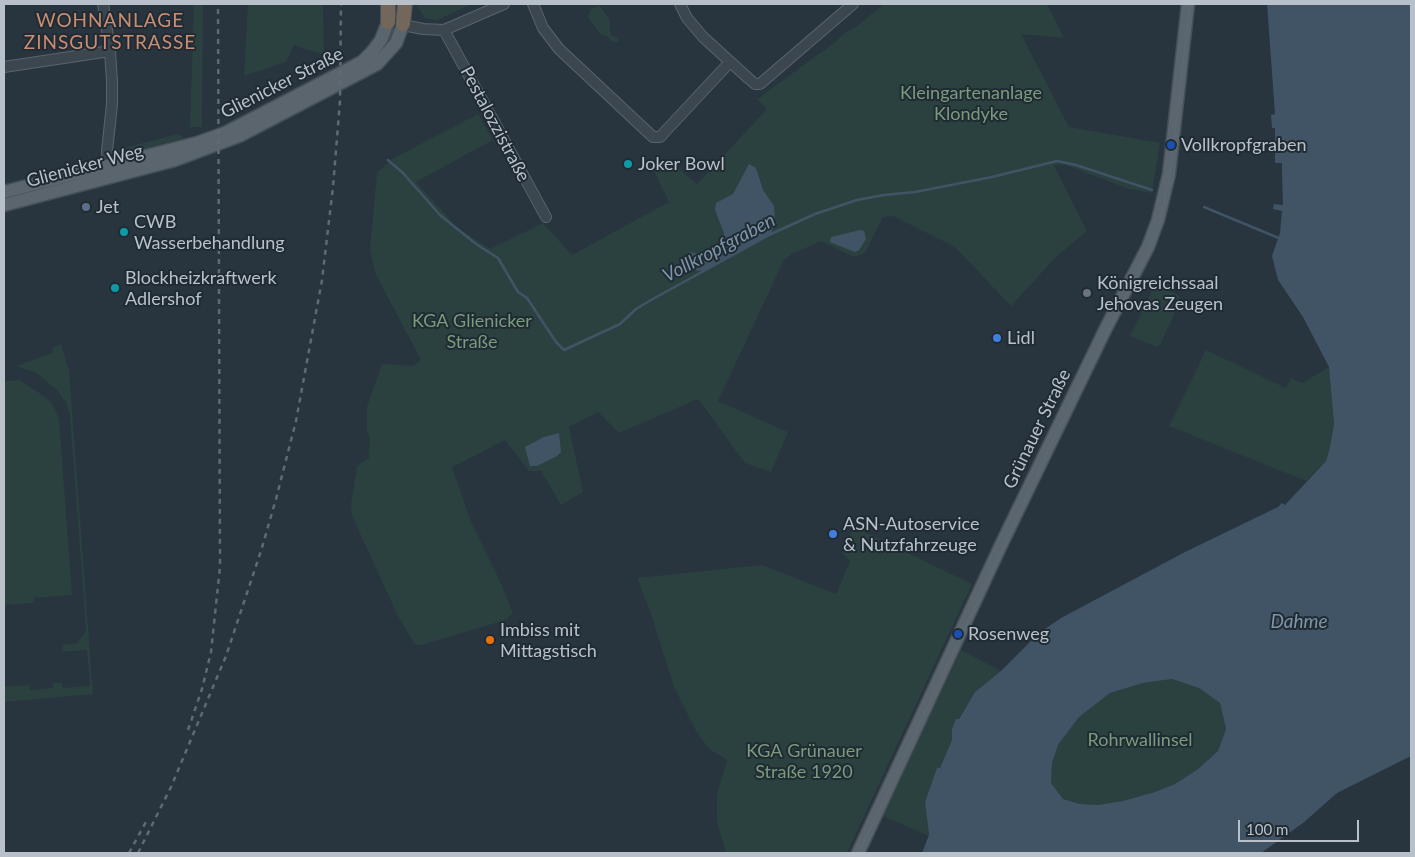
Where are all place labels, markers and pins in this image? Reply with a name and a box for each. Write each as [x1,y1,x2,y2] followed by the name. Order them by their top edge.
[1181,134,1307,156] place label: Vollkropfgraben
[1165,139,1177,151] marker: Vollkropfgraben
[638,153,725,175] place label: Joker Bowl
[622,158,634,170] marker: Joker Bowl
[96,196,119,218] place label: Jet
[80,201,92,213] marker: Jet
[134,211,285,253] place label: CWB Wasserbehandlung
[118,226,130,238] marker: CWB Wasserbehandlung
[125,267,277,310] place label: Blockheizkraftwerk Adlershof
[1097,272,1223,314] place label: Königreichssaal Jehovas Zeugen
[109,282,121,294] marker: Blockheizkraftwerk Adlershof
[1081,287,1093,299] marker: Königreichssaal Jehovas Zeugen
[1007,327,1035,349] place label: Lidl
[991,332,1003,344] marker: Lidl
[843,513,979,556] place label: ASN-Autoservice & Nutzfahrzeuge
[827,528,839,540] marker: ASN-Autoservice & Nutzfahrzeuge
[500,619,597,662] place label: Imbiss mit Mittagstisch
[968,623,1049,645] place label: Rosenweg
[952,628,964,640] marker: Rosenweg
[484,634,496,646] marker: Imbiss mit Mittagstisch

